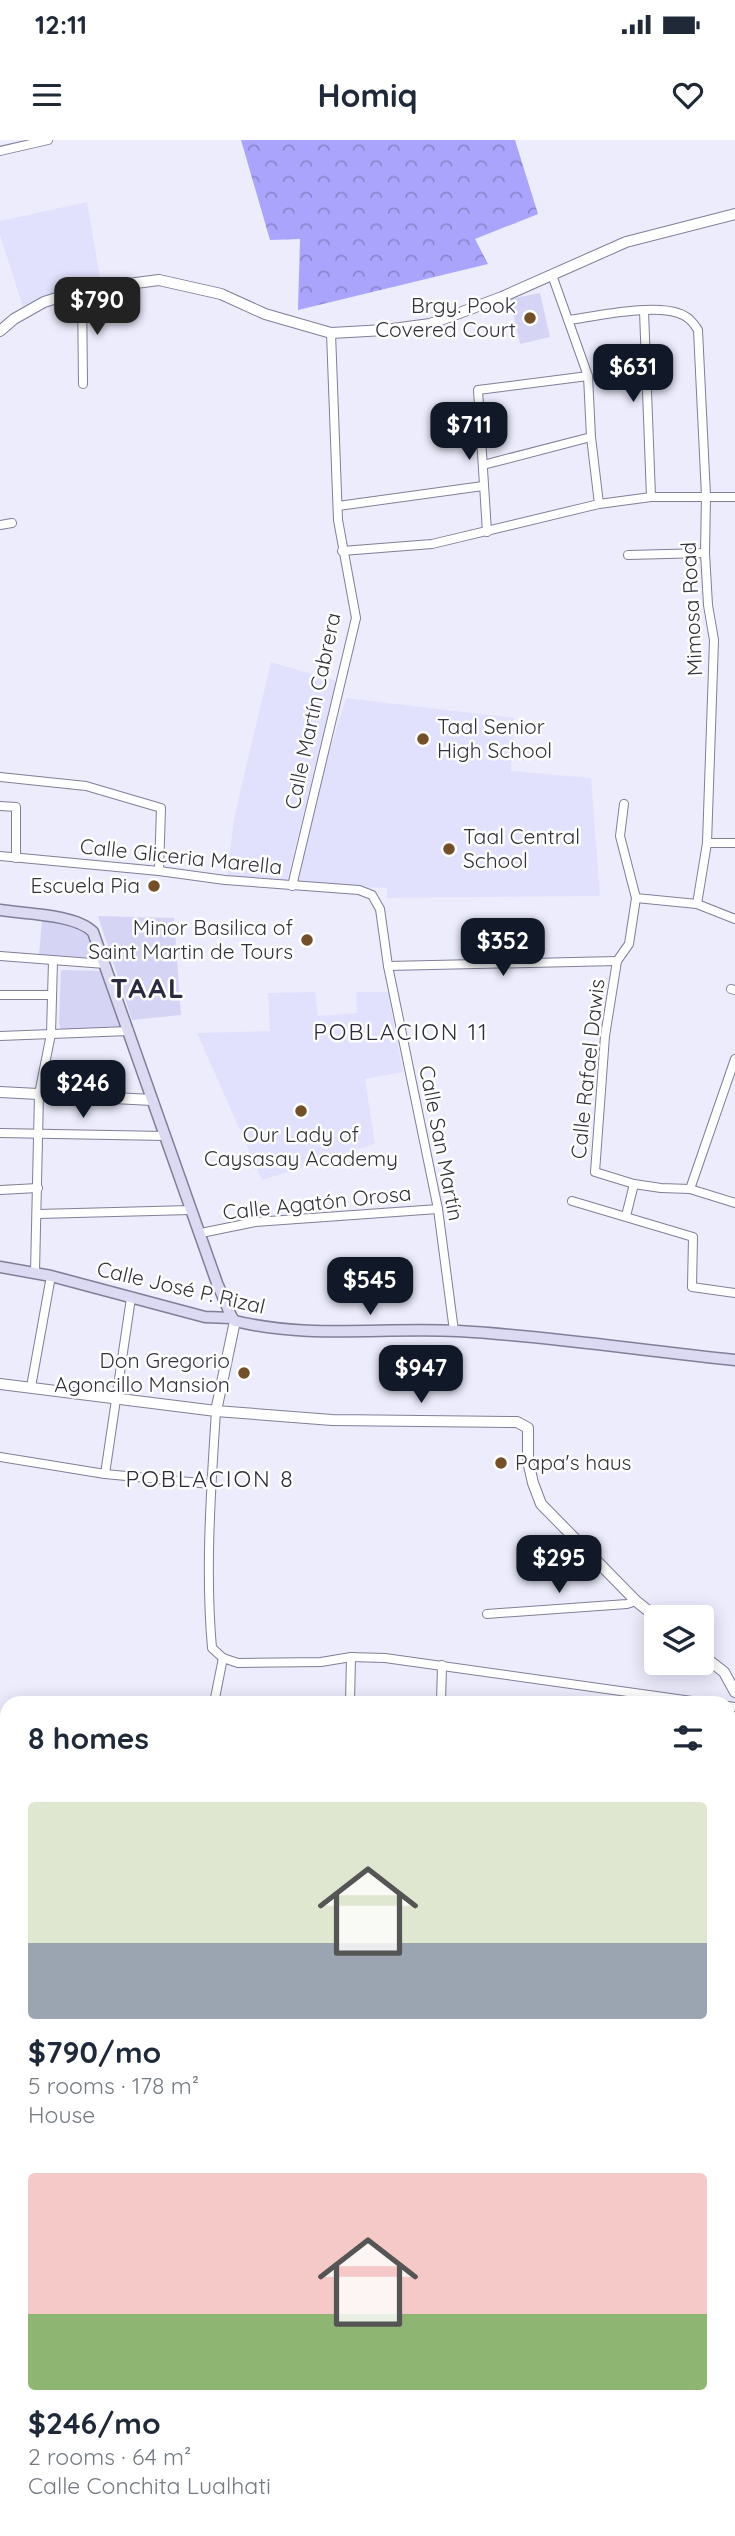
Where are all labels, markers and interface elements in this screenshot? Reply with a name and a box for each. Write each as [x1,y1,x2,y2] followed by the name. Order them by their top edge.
[35,8,87,41] text: 12:11
[317,75,418,115] text: Homiq
[28,76,66,114] icon: menu
[669,76,707,114] icon: heart
[56,278,138,337] pin: $790
[70,285,124,314] text: $790
[375,292,516,342] place label: Brgy. Pook Covered Court
[522,310,538,326] marker: Brgy. Pook Covered Court
[592,344,674,404] pin: $631
[609,352,657,381] text: $631
[428,402,510,462] pin: $711
[446,410,492,439] text: $711
[675,541,707,677] street label: Mimosa Road
[278,610,346,811] street label: Calle Martín Cabrera
[437,713,552,763] place label: Taal Senior High School
[415,731,431,747] marker: Taal Senior High School
[463,823,580,873] place label: Taal Central School
[79,832,283,880] street label: Calle Gliceria Marella
[441,841,457,857] marker: Taal Central School
[31,872,140,898] place label: Escuela Pia
[146,878,162,894] marker: Escuela Pia
[88,914,293,964] place label: Minor Basilica of Saint Martin de Tours
[462,918,544,978] pin: $352
[477,926,529,955] text: $352
[299,932,315,948] marker: Minor Basilica of Saint Martin de Tours
[110,970,186,1005] district label: TAAL
[565,978,609,1160] street label: Calle Rafael Dawis
[313,1017,489,1046] district label: POBLACION 11
[42,1060,124,1120] pin: $246
[414,1063,470,1223] street label: Calle San Martín
[56,1068,110,1097] text: $246
[293,1103,309,1119] marker: Our Lady of Caysasay Academy
[204,1121,398,1171] place label: Our Lady of Caysasay Academy
[221,1179,413,1225] street label: Calle Agatón Orosa
[95,1255,268,1319] street label: Calle José P. Rizal
[329,1258,411,1317] pin: $545
[343,1265,397,1294] text: $545
[380,1346,462,1405] pin: $947
[54,1347,230,1397] place label: Don Gregorio Agoncillo Mansion
[395,1353,447,1382] text: $947
[236,1365,252,1381] marker: Don Gregorio Agoncillo Mansion
[515,1449,631,1475] place label: Papa's haus
[493,1455,509,1471] marker: Papa's haus
[125,1464,295,1493] district label: POBLACION 8
[518,1536,600,1595] pin: $295
[532,1543,586,1572] text: $295
[644,1605,714,1675] map controls
[644,1605,714,1675] button: layers
[28,1719,149,1757] text: 8 homes
[669,1719,707,1757] icon: filters
[305,1848,431,1974] icon: home
[28,2033,161,2071] text: $790/mo
[28,2071,199,2100] text: 5 rooms · 178 m²
[28,2100,95,2129] text: House
[305,2219,431,2345] icon: home
[28,2404,161,2442] text: $246/mo
[28,2442,191,2471] text: 2 rooms · 64 m²
[28,2471,271,2500] text: Calle Conchita Lualhati

